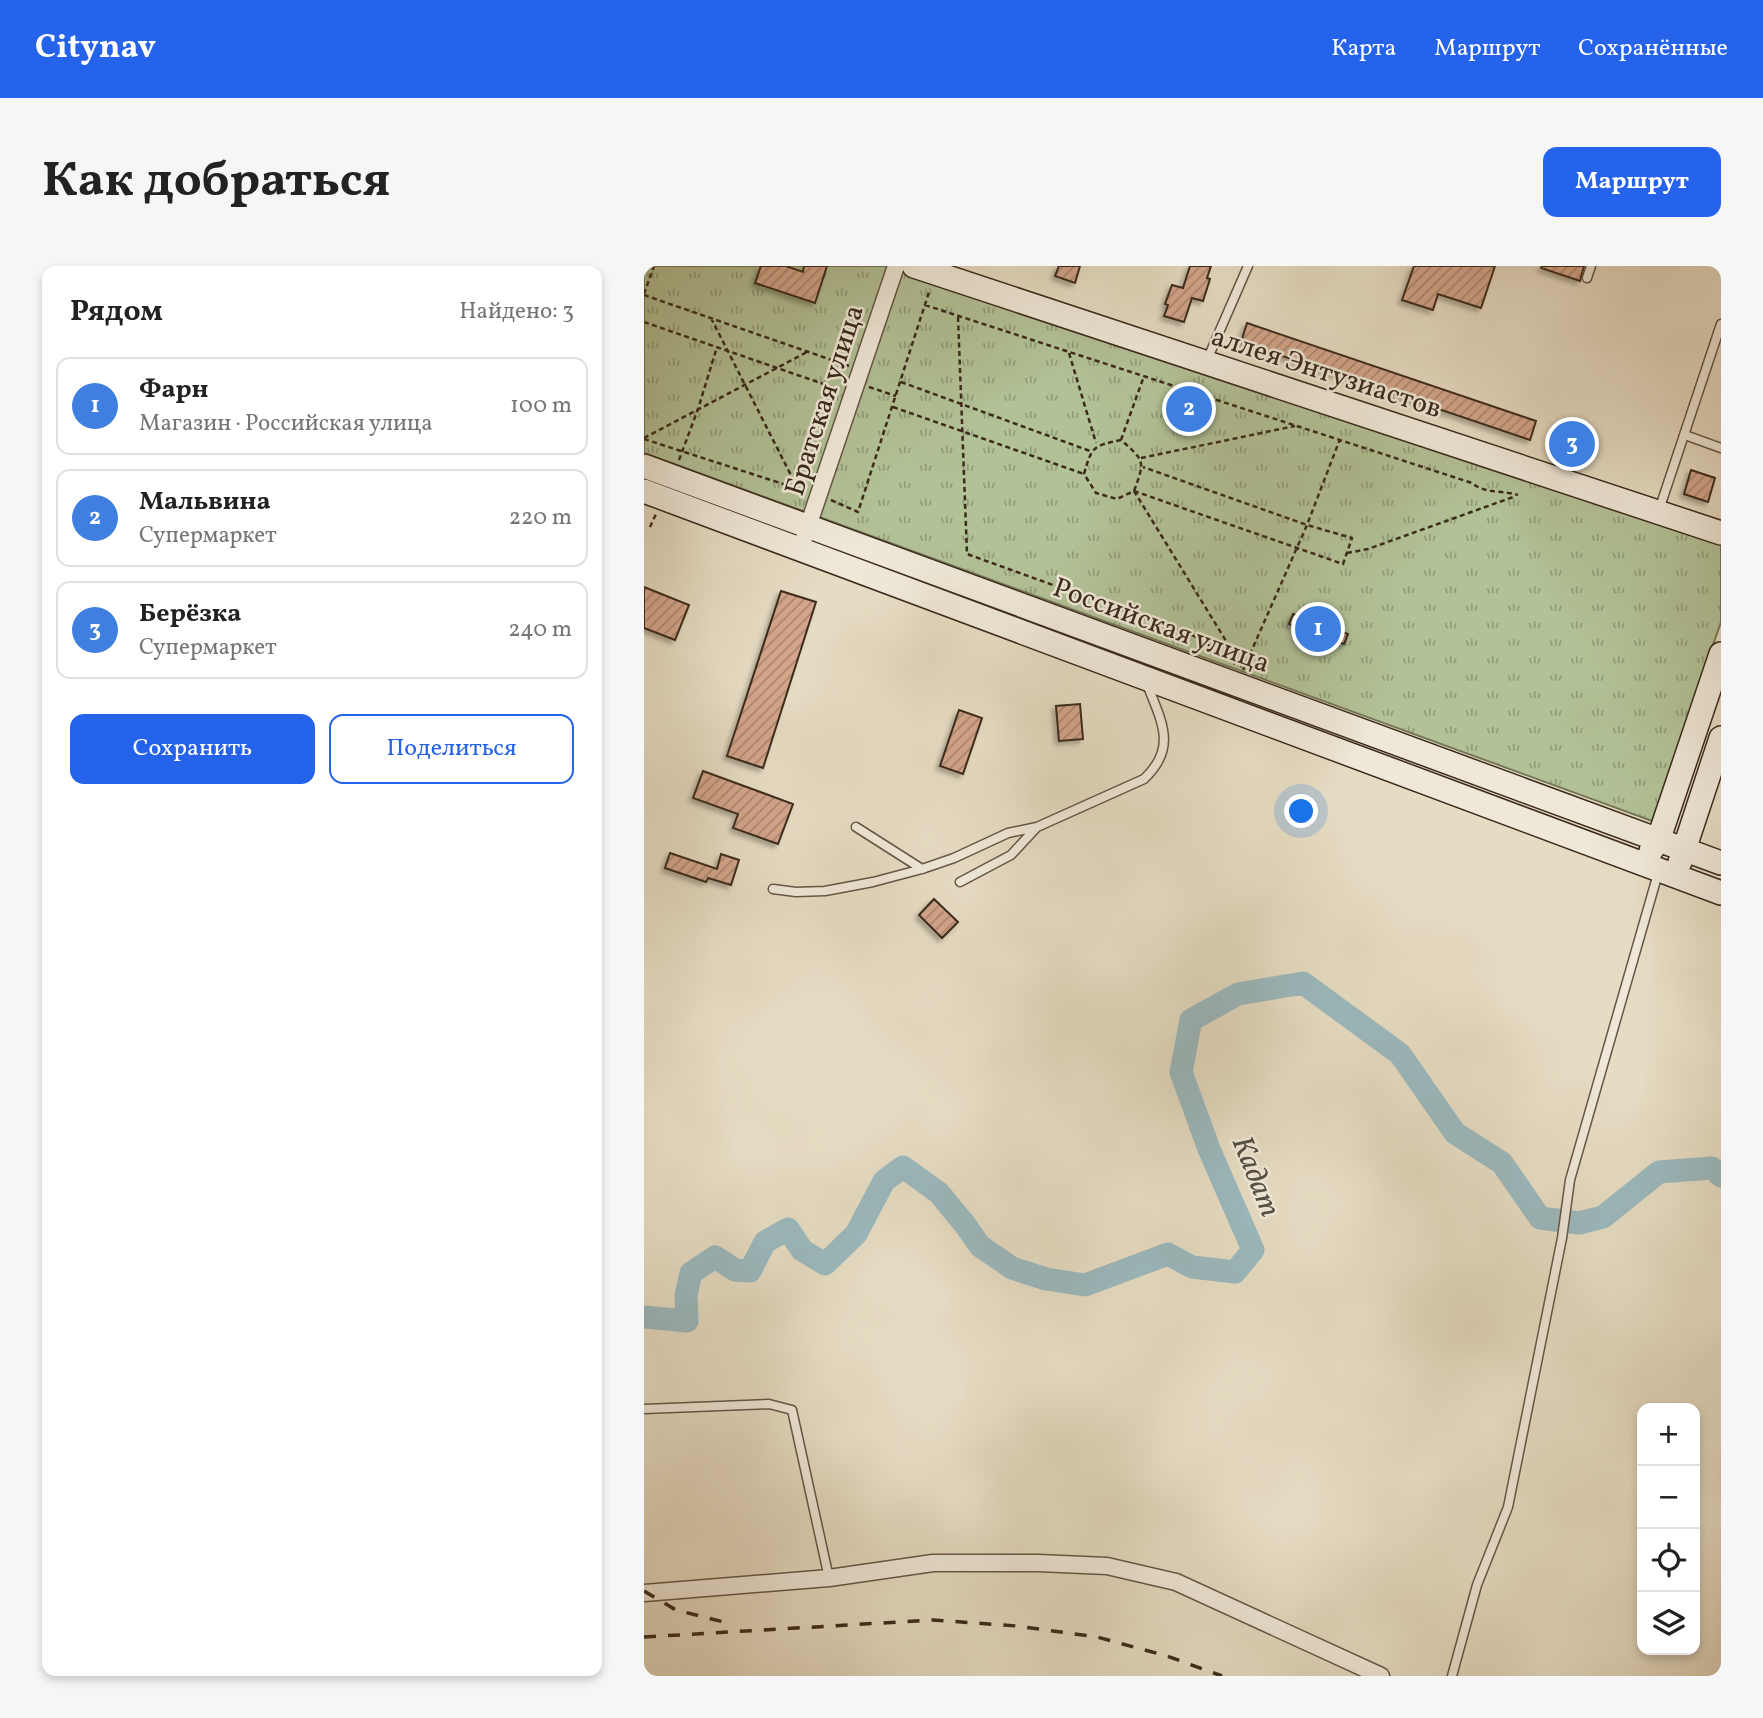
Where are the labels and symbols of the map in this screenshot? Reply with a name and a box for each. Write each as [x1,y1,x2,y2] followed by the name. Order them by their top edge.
[776,300,875,501] street label: Братская улица
[1206,318,1446,429] street label: аллея Энтузиастов
[1166,383,1212,435] pin: 2
[1549,418,1595,470] pin: 3
[1047,569,1275,684] street label: Российская улица
[1295,603,1341,655] pin: 1
[1284,794,1318,828] your location
[1220,1130,1290,1224] water label: Кадат

